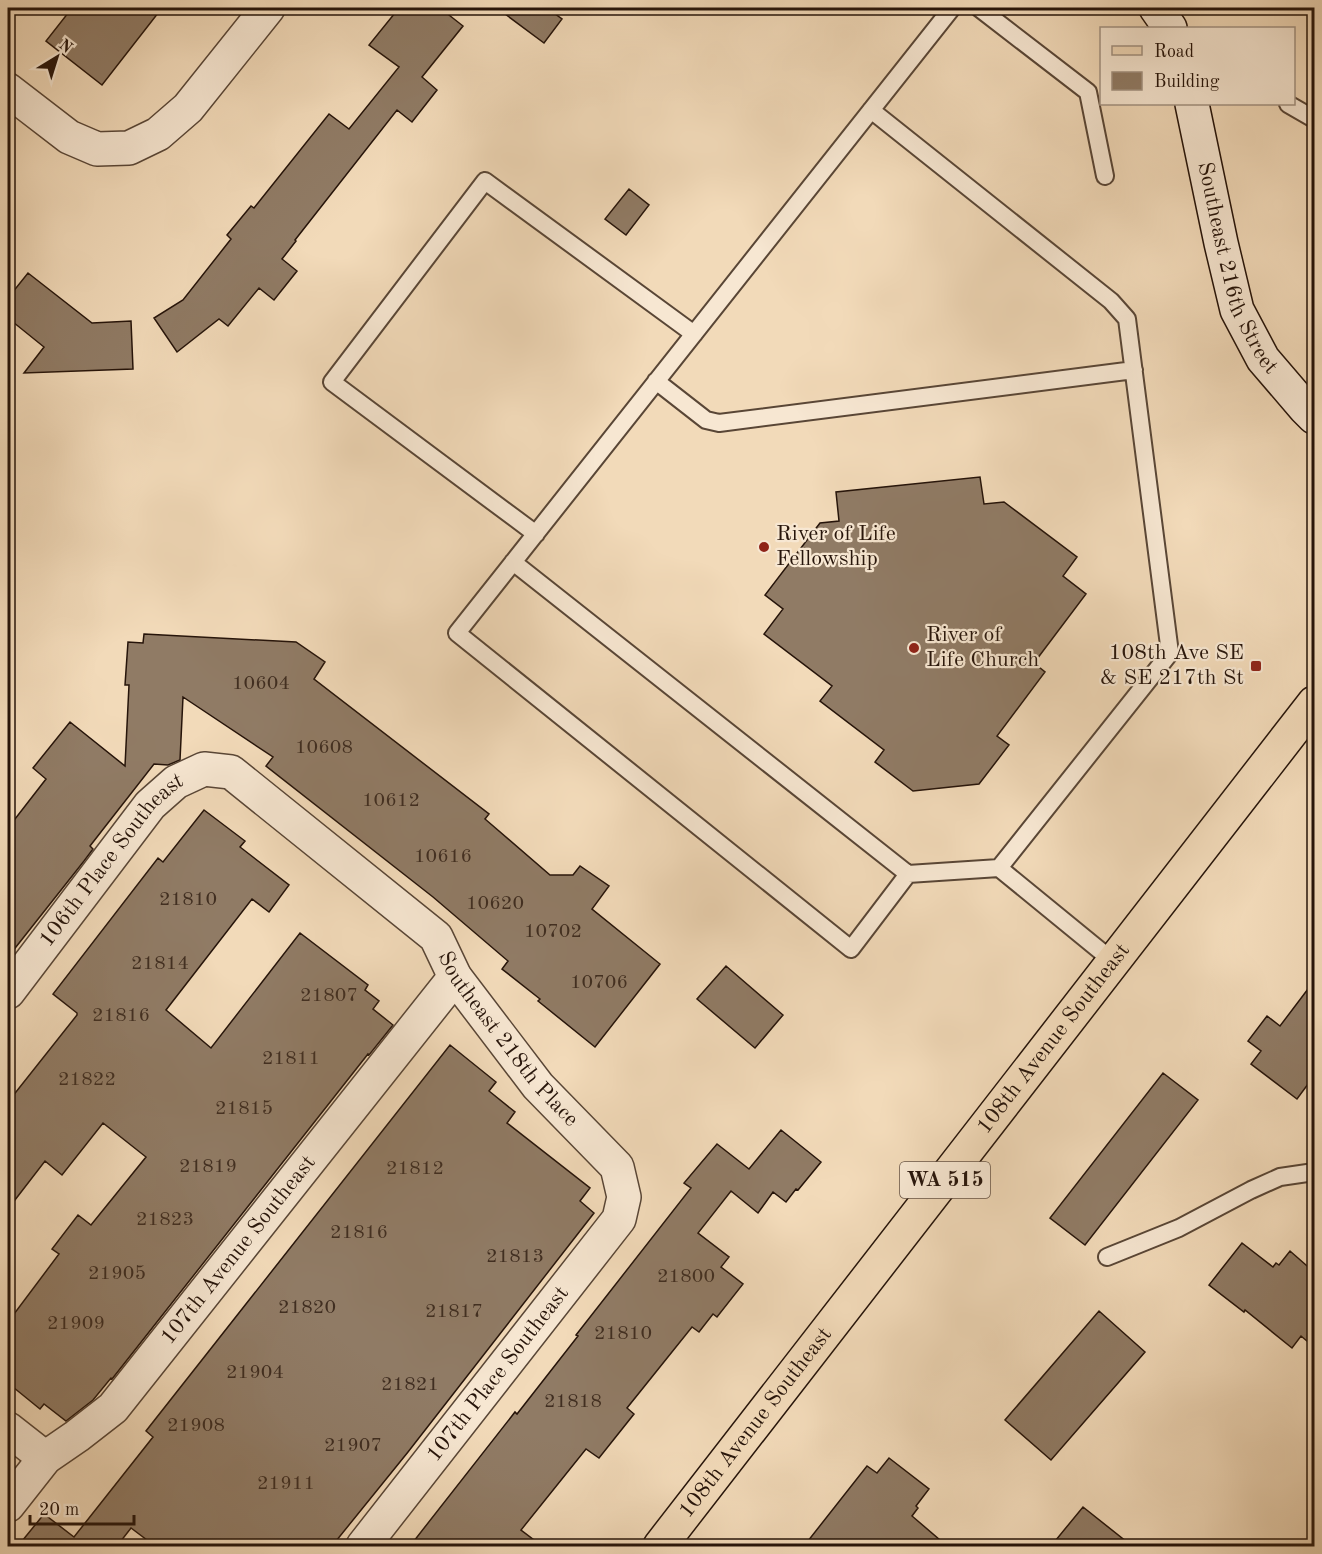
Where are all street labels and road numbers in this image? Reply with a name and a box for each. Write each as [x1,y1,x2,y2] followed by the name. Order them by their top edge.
[1193,160,1282,378] street label: Southeast 216th Street
[36,769,187,951] street label: 106th Place Southeast
[973,939,1134,1138] street label: 108th Avenue Southeast
[433,948,582,1131] street label: Southeast 218th Place
[157,1151,320,1349] street label: 107th Avenue Southeast
[900,1162,990,1198] road number: WA 515
[423,1282,573,1466] street label: 107th Place Southeast
[675,1323,836,1522] street label: 108th Avenue Southeast

